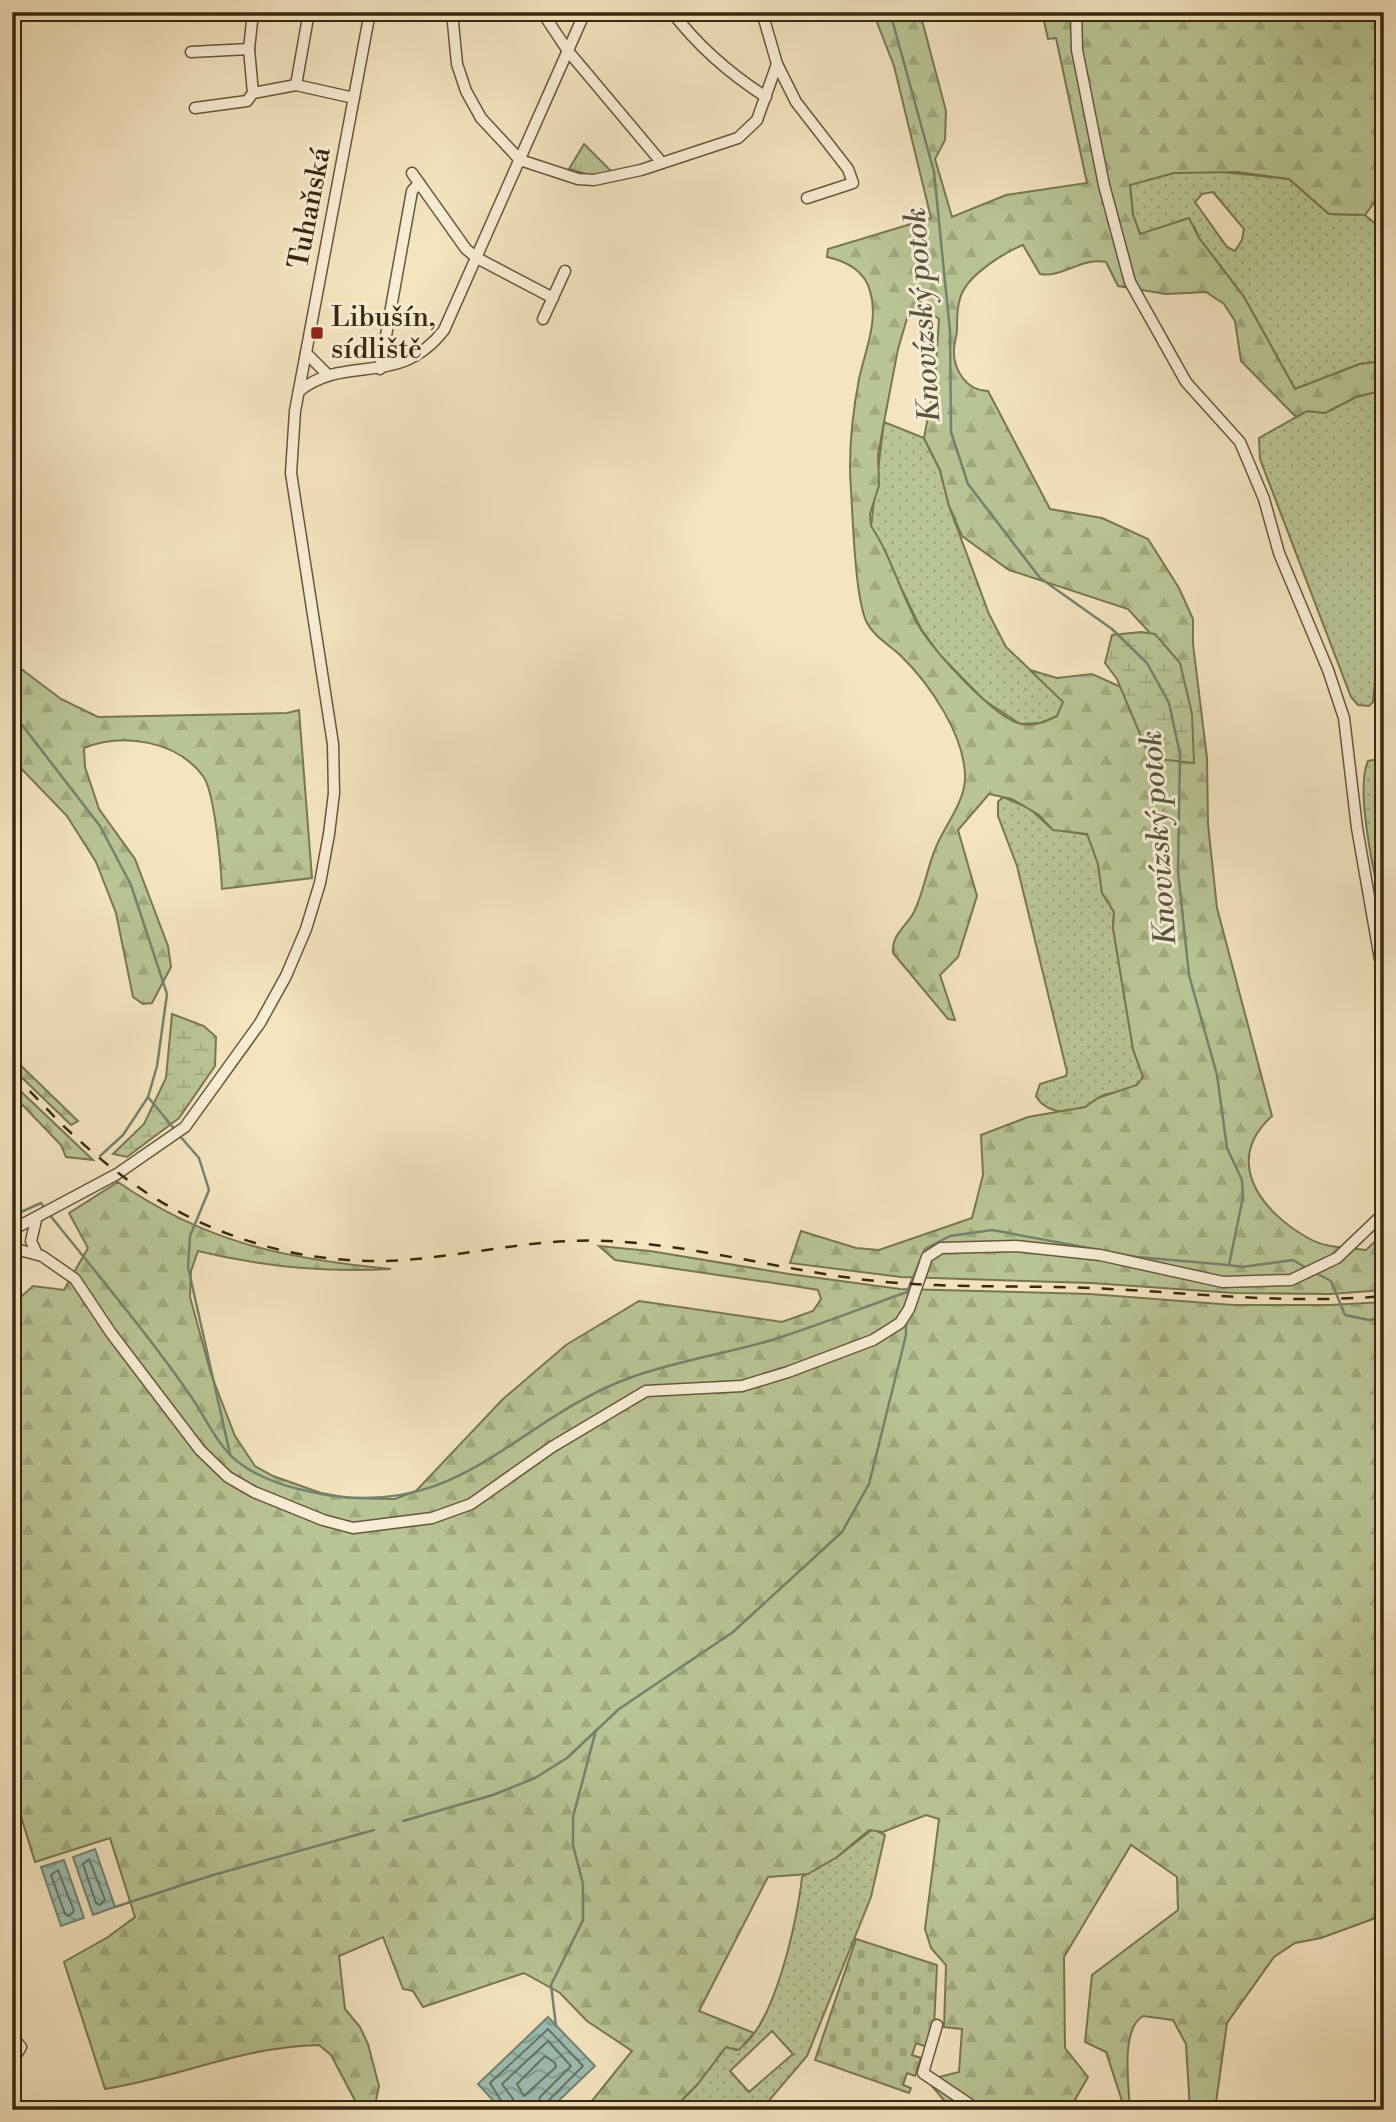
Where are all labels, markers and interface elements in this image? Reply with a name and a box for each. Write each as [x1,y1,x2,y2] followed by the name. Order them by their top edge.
[281,144,339,272] street label: Tuhaňská
[897,206,949,424] water label: Knovízský potok
[331,300,435,367] place label: Libušín, sídliště
[309,325,325,341] marker: Libušín, sídliště
[1133,729,1185,947] water label: Knovízský potok

